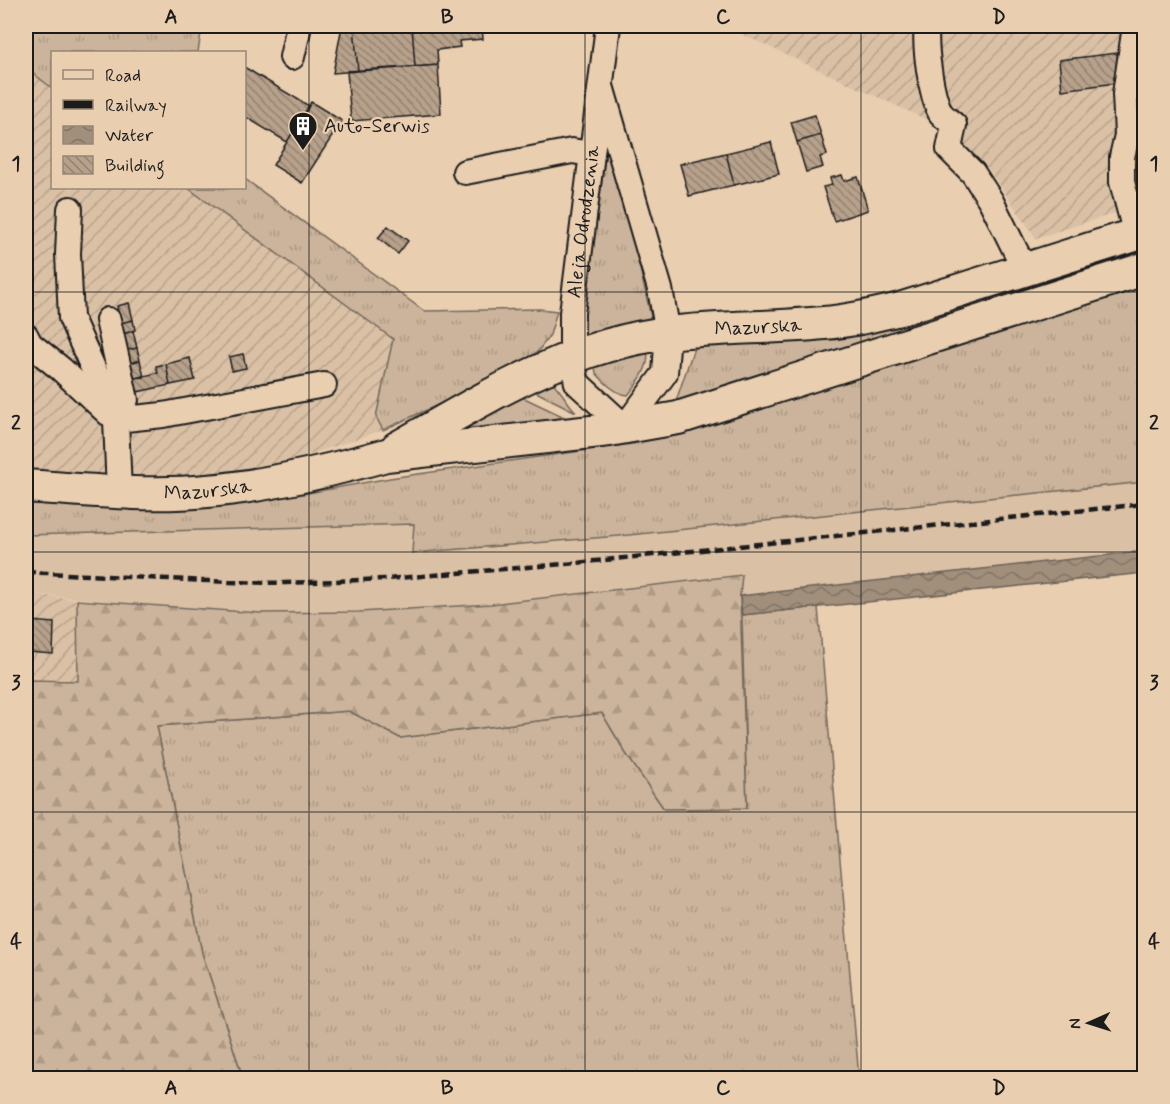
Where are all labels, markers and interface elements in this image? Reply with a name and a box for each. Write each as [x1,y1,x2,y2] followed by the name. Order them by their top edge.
[164,4,178,31] text: A
[441,4,454,31] text: B
[716,4,731,31] text: C
[992,4,1006,31] text: D
[51,51,246,189] legend
[105,64,141,88] text: Road
[105,94,167,118] text: Railway
[287,110,319,152] building icon: Auto-Serwis
[324,113,430,140] place label: Auto-Serwis
[105,124,154,148] text: Water
[560,143,607,300] street label: Aleja Odrodzenia
[12,151,20,178] text: 1
[1150,151,1158,178] text: 1
[105,154,165,180] text: Building
[714,311,804,343] street label: Mazurska
[11,410,21,437] text: 2
[1149,410,1159,437] text: 2
[164,472,254,507] street label: Mazurska
[11,670,21,697] text: 3
[1149,670,1159,697] text: 3
[10,929,22,956] text: 4
[1148,929,1160,956] text: 4
[1059,993,1119,1053] north arrow
[1065,1018,1086,1030] text: N
[164,1075,178,1102] text: A
[441,1075,454,1102] text: B
[716,1075,731,1102] text: C
[992,1075,1006,1102] text: D

